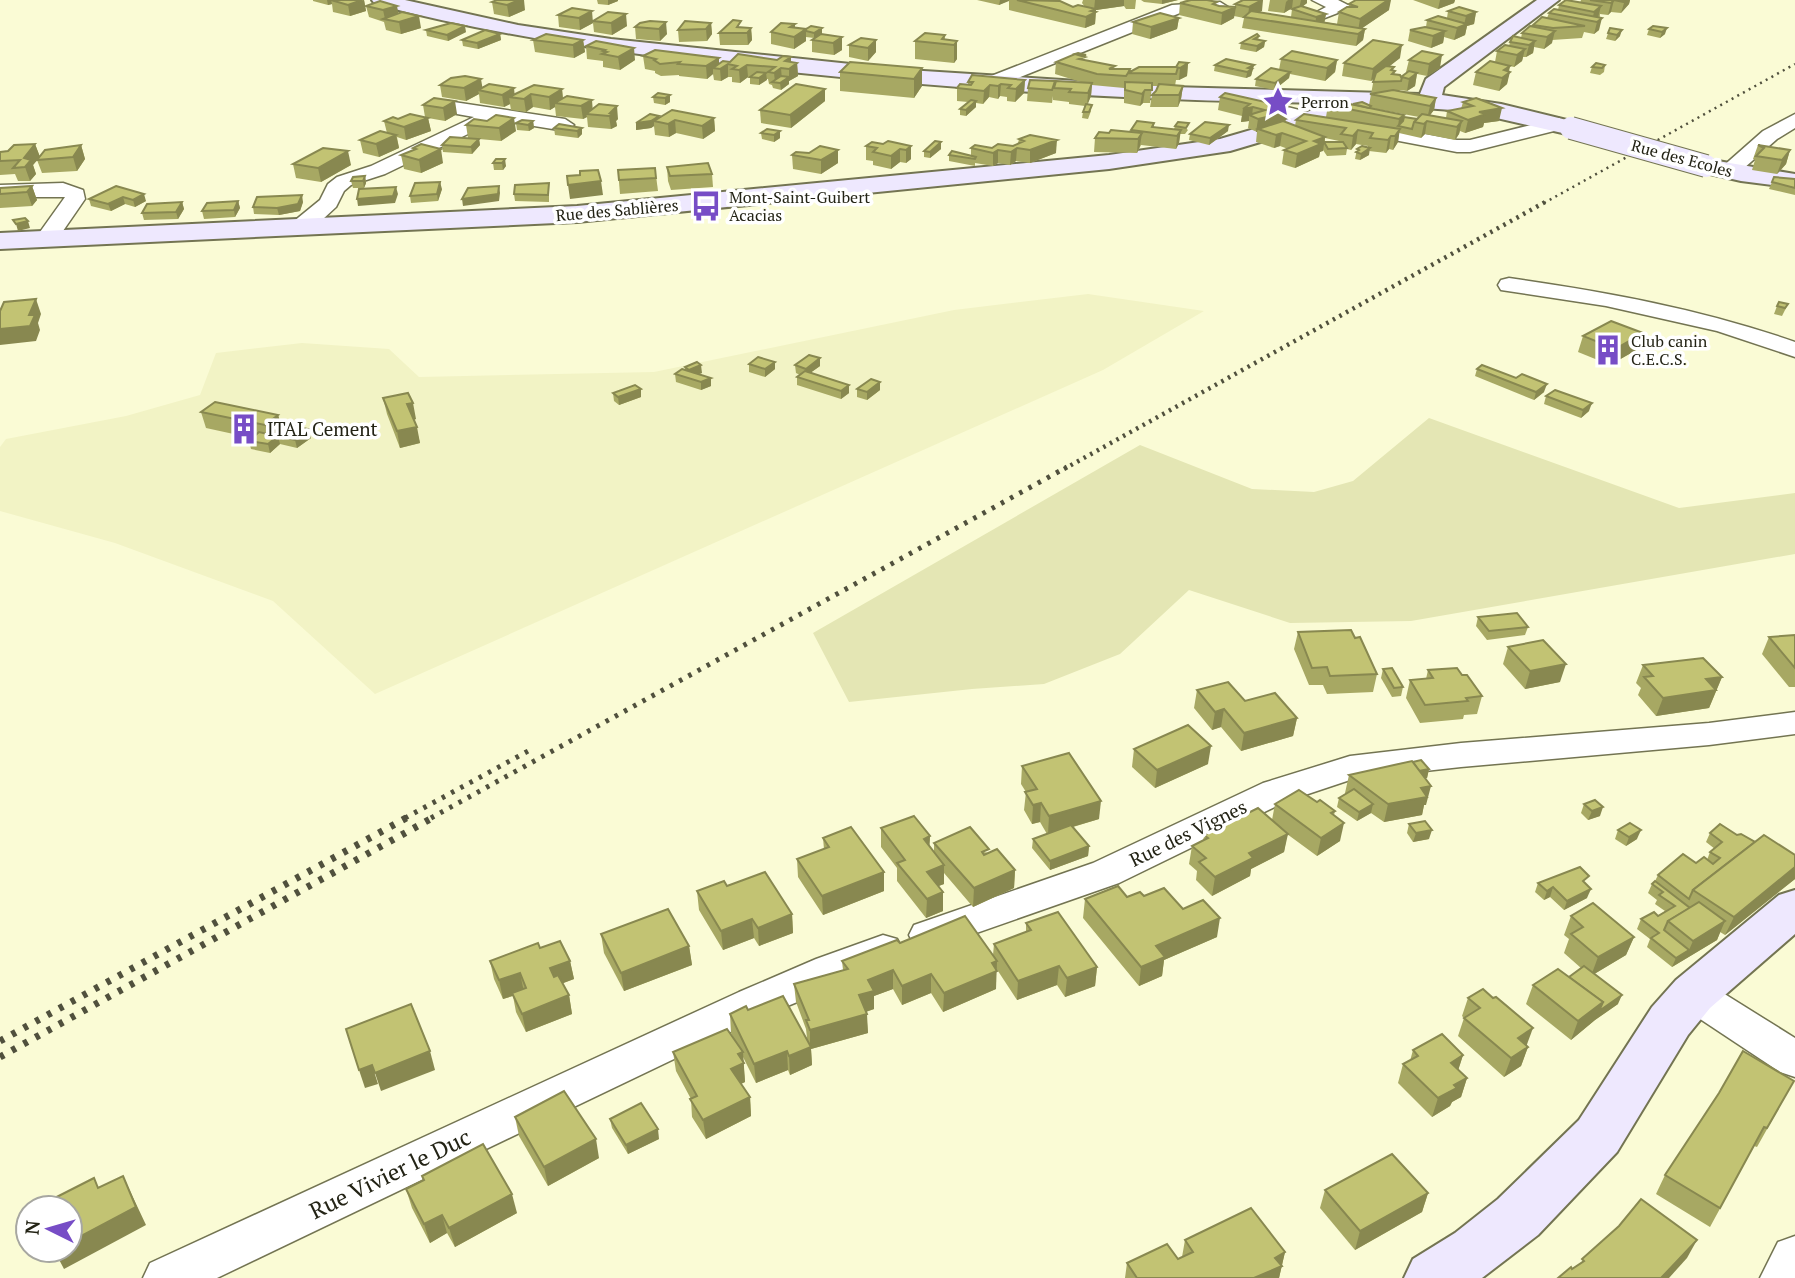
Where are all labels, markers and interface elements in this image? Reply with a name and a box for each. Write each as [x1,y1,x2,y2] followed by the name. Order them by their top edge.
[1261,85,1295,119] place icon: Perron
[1301,91,1349,113] place label: Perron
[1629,134,1735,182] street label: Rue des Ecoles
[729,186,870,226] place label: Mont-Saint-Guibert Acacias
[689,189,723,223] bus stop icon: Mont-Saint-Guibert Acacias
[555,194,679,226] street label: Rue des Sablières
[1631,330,1708,370] place label: Club canin C.E.C.S.
[1591,333,1625,367] building icon: Club canin C.E.C.S.
[227,412,261,446] building icon: ITAL Cement
[267,416,378,441] place label: ITAL Cement
[1125,793,1250,872] street label: Rue des Vignes
[304,1121,476,1226] street label: Rue Vivier le Duc
[14,1194,84,1264] north arrow
[18,1219,45,1236] text: N

